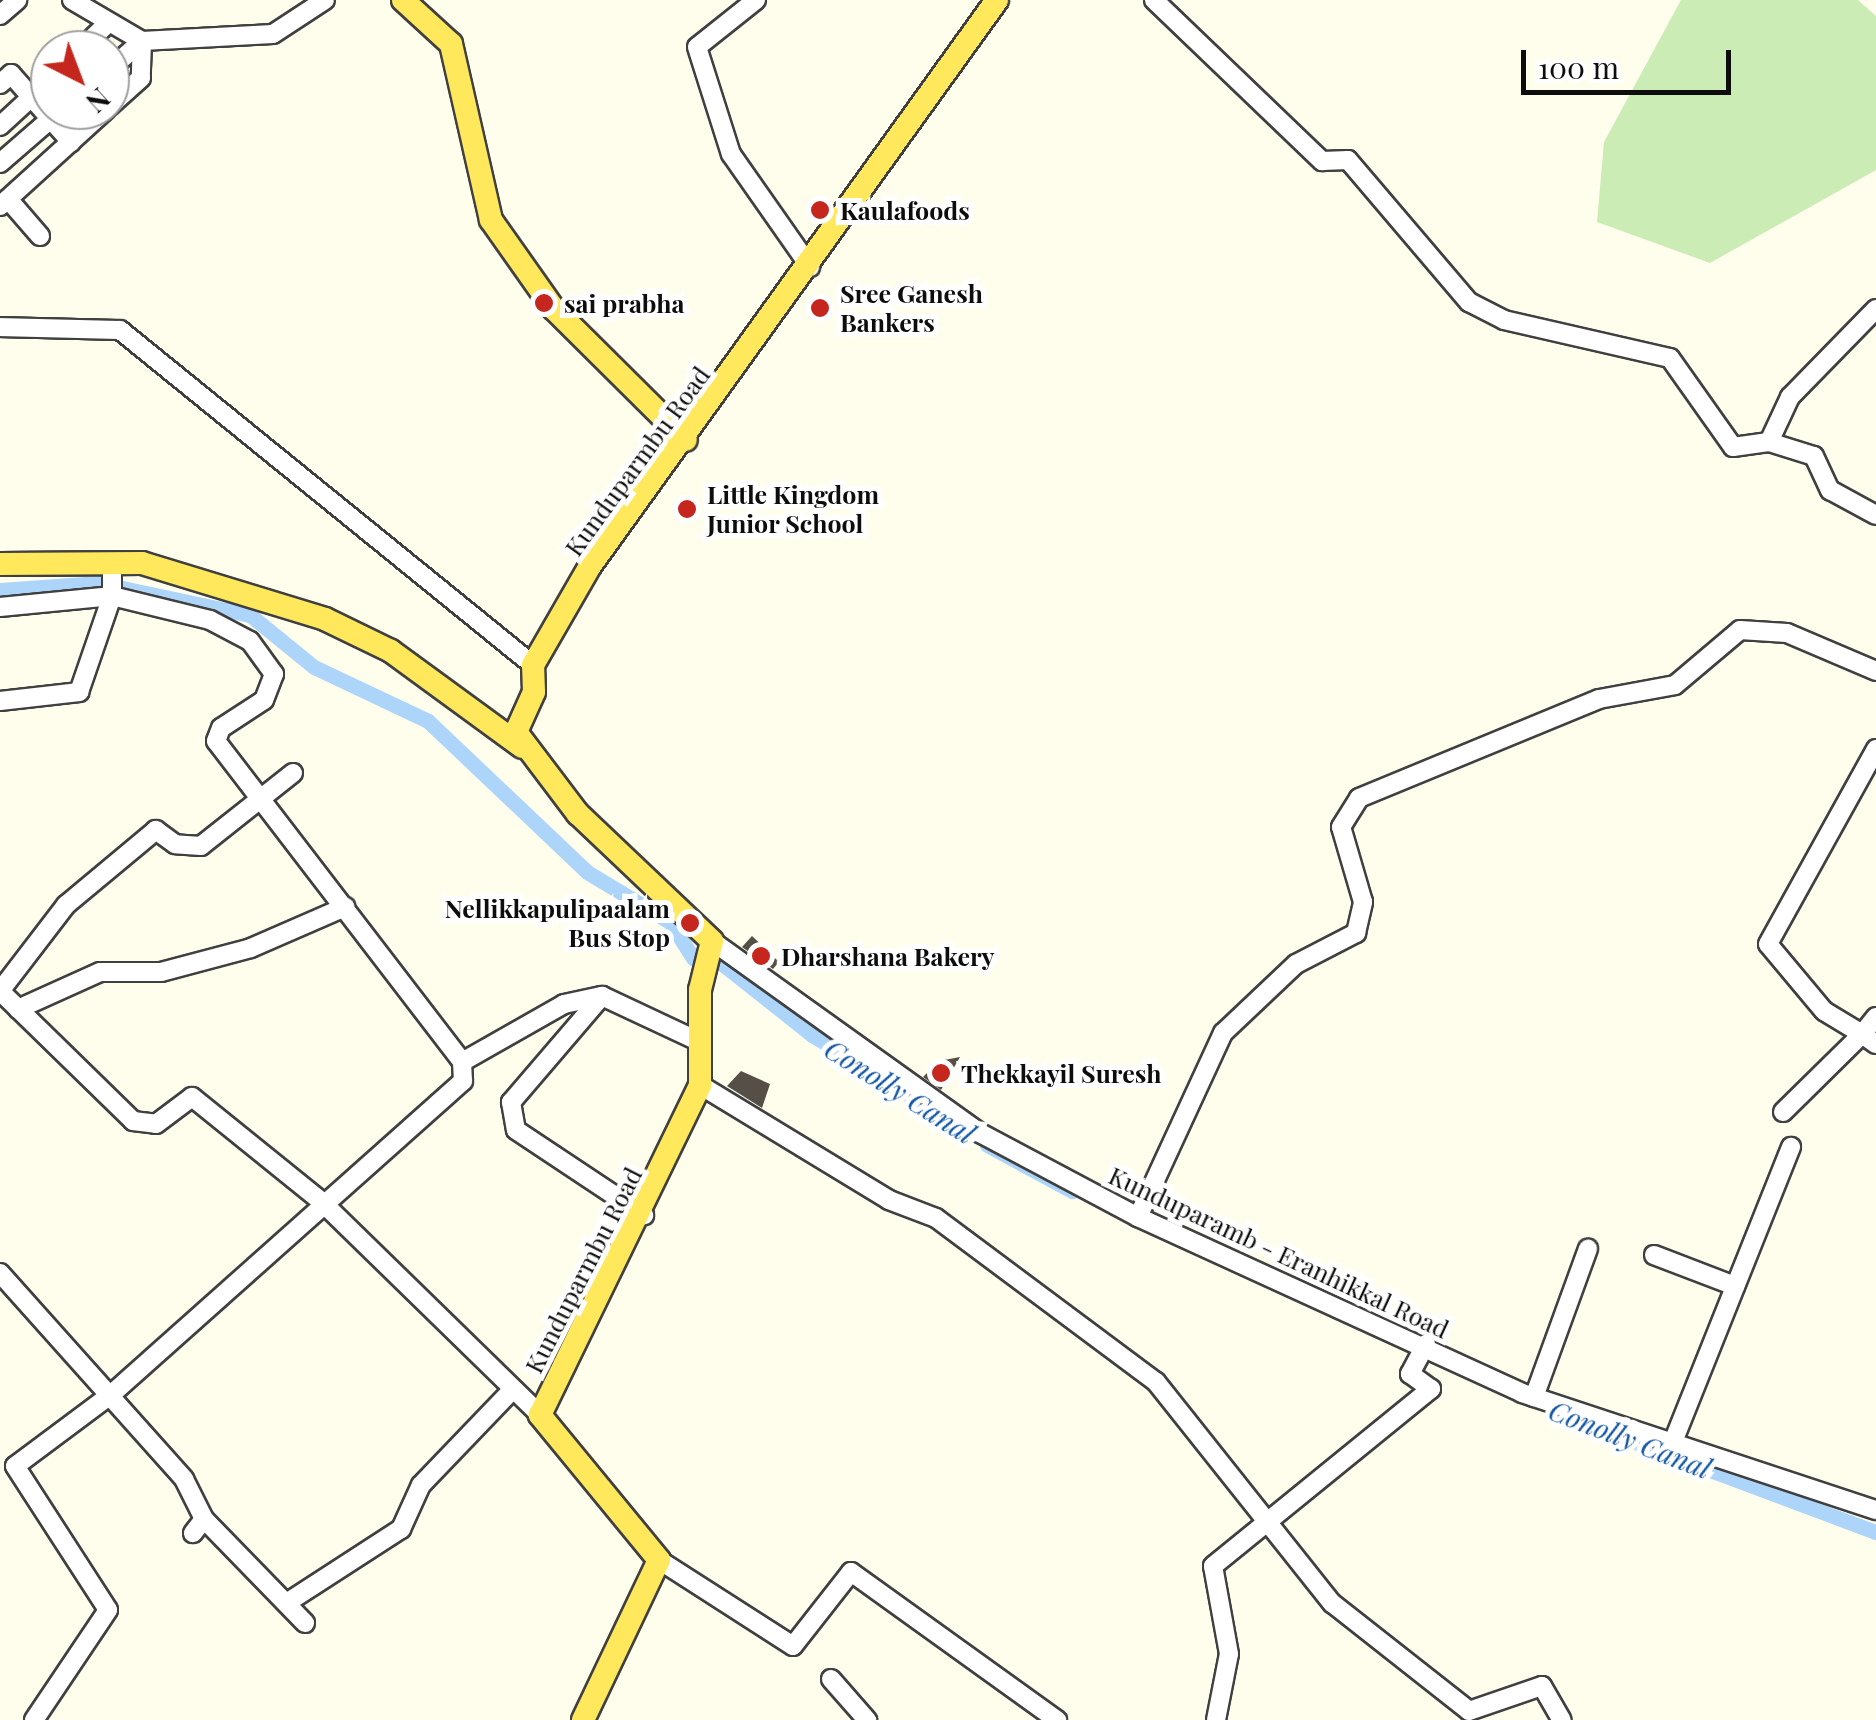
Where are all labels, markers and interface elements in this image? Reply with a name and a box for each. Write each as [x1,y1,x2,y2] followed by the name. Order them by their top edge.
[30,30,130,130] north arrow
[1526,30,1736,92] scale bar
[1538,47,1619,87] text: 100 m
[79,81,119,122] text: N
[840,195,970,225] place label: Kaulafoods
[809,199,831,221] marker: Kaulafoods
[840,279,983,338] place label: Sree Ganesh Bankers
[564,288,684,318] place label: sai prabha
[533,292,555,314] marker: sai prabha
[809,297,831,319] marker: Sree Ganesh Bankers
[558,360,716,562] street label: Kunduparmbu Road
[707,480,879,539] place label: Little Kingdom Junior School
[676,498,698,520] marker: Little Kingdom Junior School
[445,894,670,953] place label: Nellikkapulipaalam Bus Stop
[679,912,701,934] marker: Nellikkapulipaalam Bus Stop
[781,941,995,971] place label: Dharshana Bakery
[750,945,772,967] marker: Dharshana Bakery
[819,1032,981,1150] water label: Conolly Canal
[961,1058,1161,1088] place label: Thekkayil Suresh
[930,1062,952,1084] marker: Thekkayil Suresh
[1104,1160,1454,1344] street label: Kunduparamb - Eranhikkal Road
[518,1162,648,1378] street label: Kunduparmbu Road
[1544,1393,1716,1485] water label: Conolly Canal

